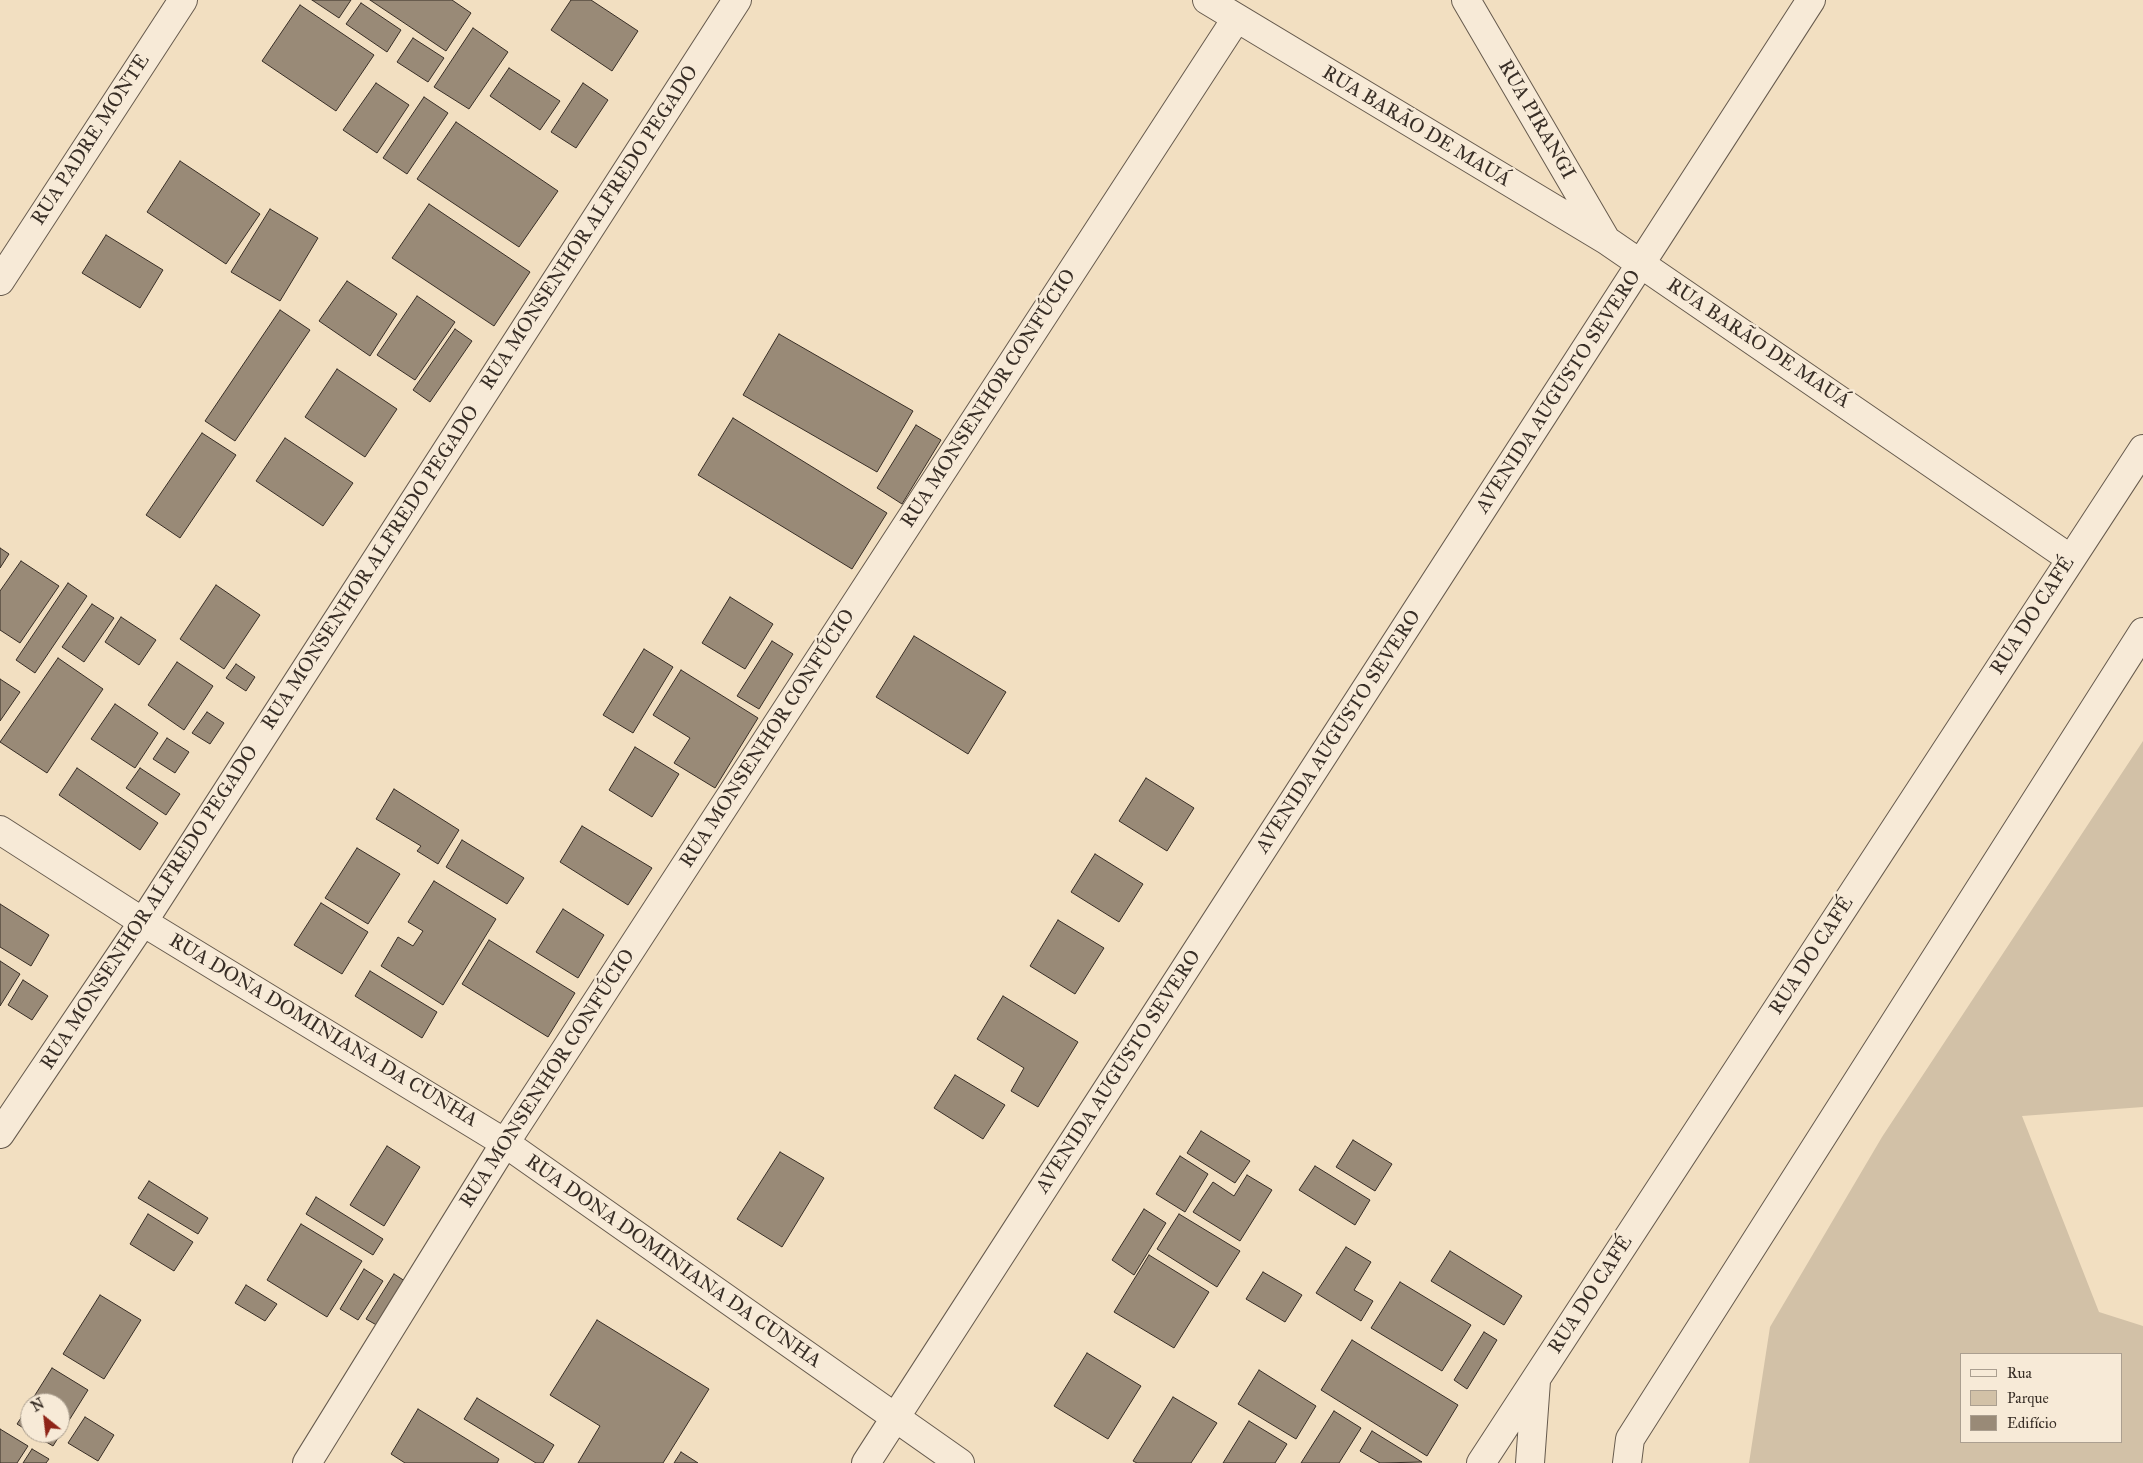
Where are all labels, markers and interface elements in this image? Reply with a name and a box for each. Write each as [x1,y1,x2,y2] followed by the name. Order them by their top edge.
[27,50,155,230] street label: RUA PADRE MONTE
[1492,56,1580,184] street label: RUA PIRANGI
[476,61,704,395] street label: RUA MONSENHOR ALFREDO PEGADO
[1317,61,1515,193] street label: RUA BARÃO DE MAUÁ
[896,265,1082,533] street label: RUA MONSENHOR CONFÚCIO
[1471,266,1647,518] street label: AVENIDA AUGUSTO SEVERO
[1662,274,1854,414] street label: RUA BARÃO DE MAUÁ
[257,401,485,735] street label: RUA MONSENHOR ALFREDO PEGADO
[1986,552,2080,680] street label: RUA DO CAFÉ
[675,605,861,873] street label: RUA MONSENHOR CONFÚCIO
[1251,606,1427,858] street label: AVENIDA AUGUSTO SEVERO
[36,741,264,1075] street label: RUA MONSENHOR ALFREDO PEGADO
[1765,892,1859,1020] street label: RUA DO CAFÉ
[164,929,482,1133] street label: RUA DONA DOMINIANA DA CUNHA
[455,945,641,1213] street label: RUA MONSENHOR CONFÚCIO
[1031,946,1207,1198] street label: AVENIDA AUGUSTO SEVERO
[520,1150,826,1374] street label: RUA DONA DOMINIANA DA CUNHA
[1544,1231,1638,1359] street label: RUA DO CAFÉ
[1960,1353,2123,1443] legend
[2007,1364,2032,1382] text: Rua
[2007,1389,2049,1407] text: Parque
[20,1393,70,1443] north arrow
[29,1395,47,1416] text: N
[2007,1414,2057,1432] text: Edifício

